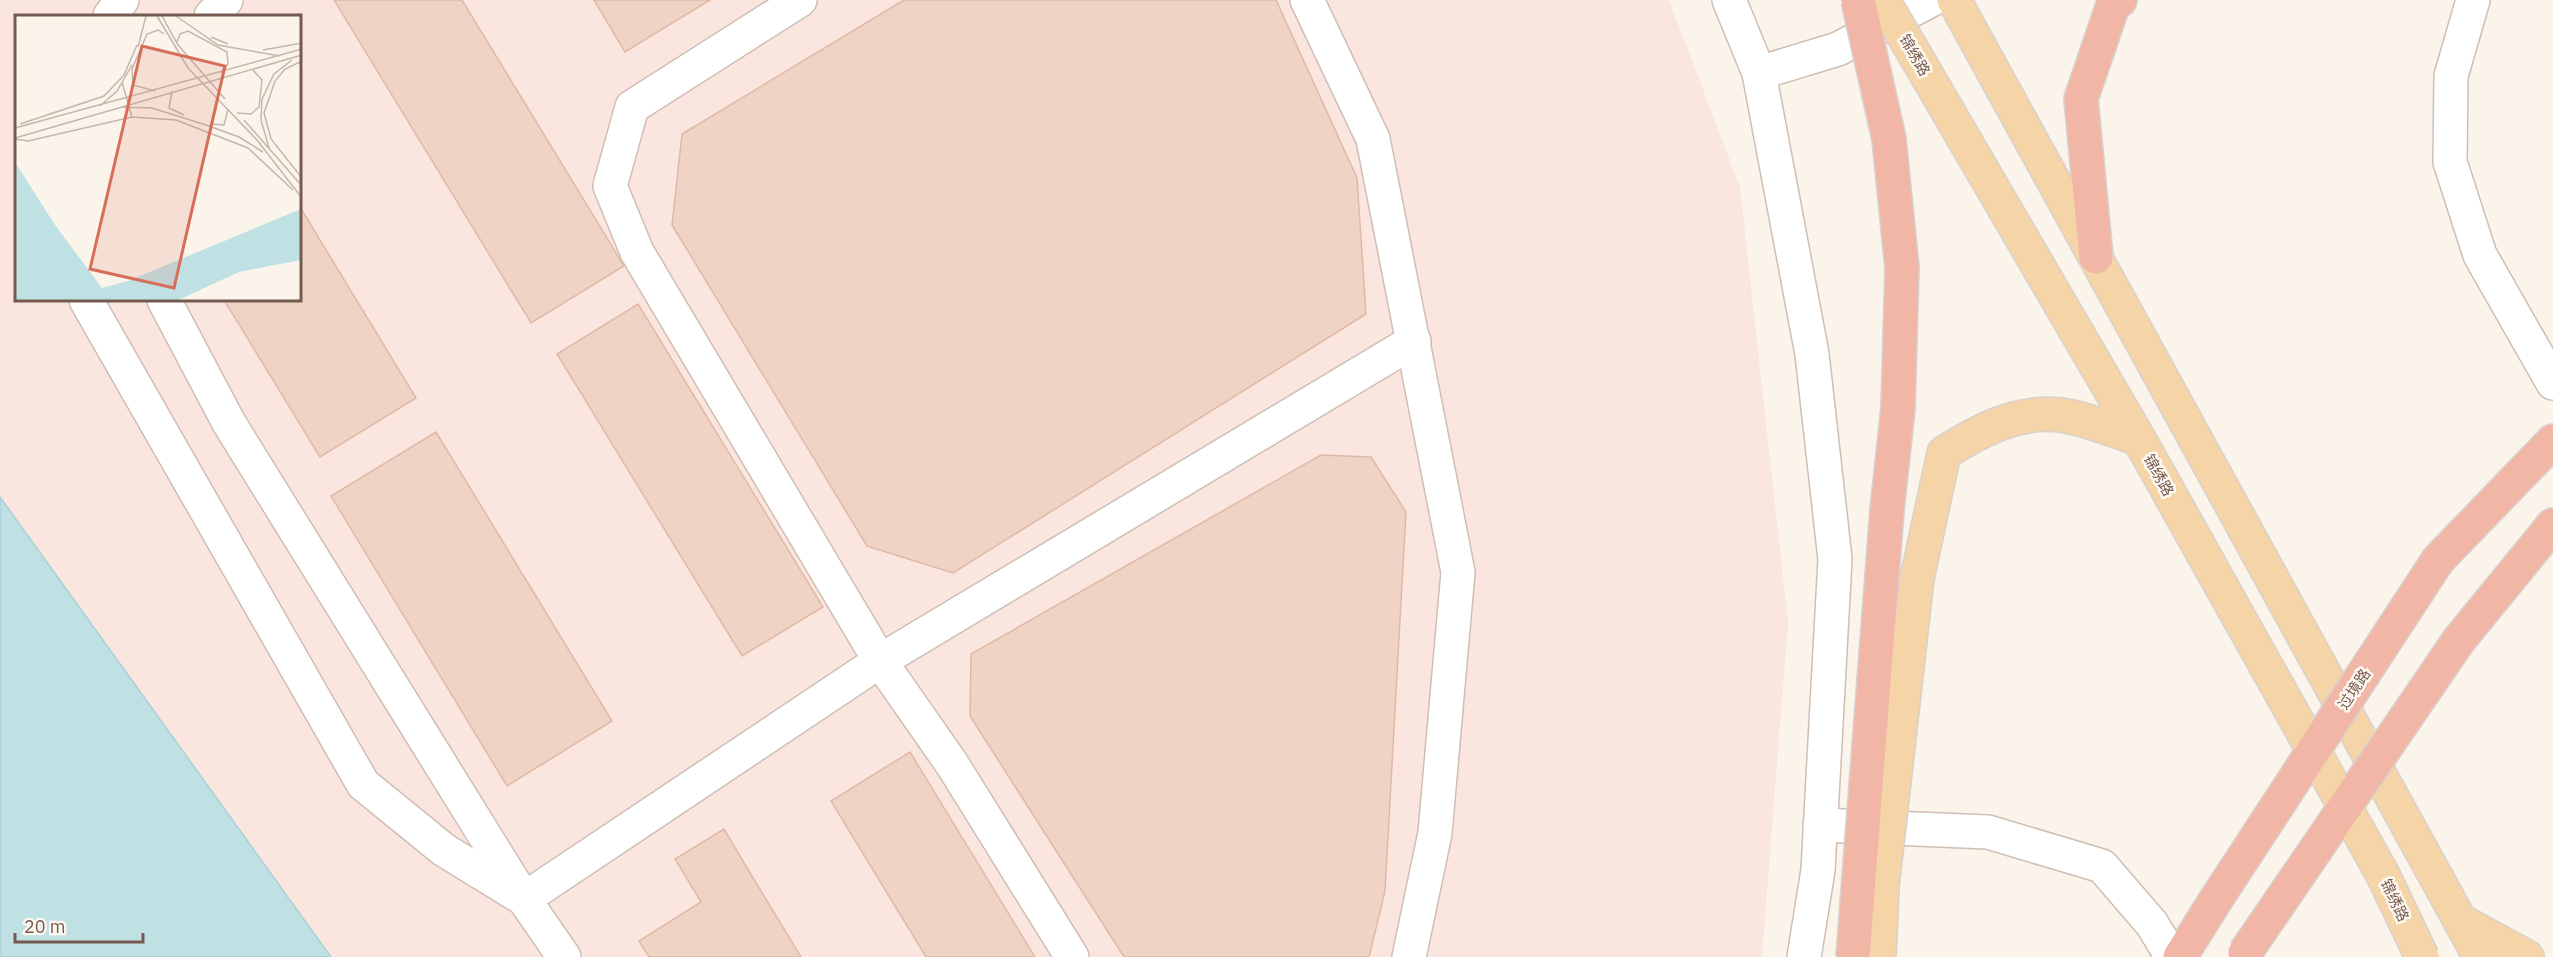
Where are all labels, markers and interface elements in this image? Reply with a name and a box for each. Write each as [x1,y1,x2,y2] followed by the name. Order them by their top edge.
[15,15,302,302] inset map
[1896,31,1934,79] street label: 锦绣路
[2140,451,2178,499] street label: 锦绣路
[2334,665,2374,713] street label: 过境路
[2377,876,2413,924] street label: 锦绣路
[15,906,142,944] scale bar
[24,915,66,938] text: 20 m

